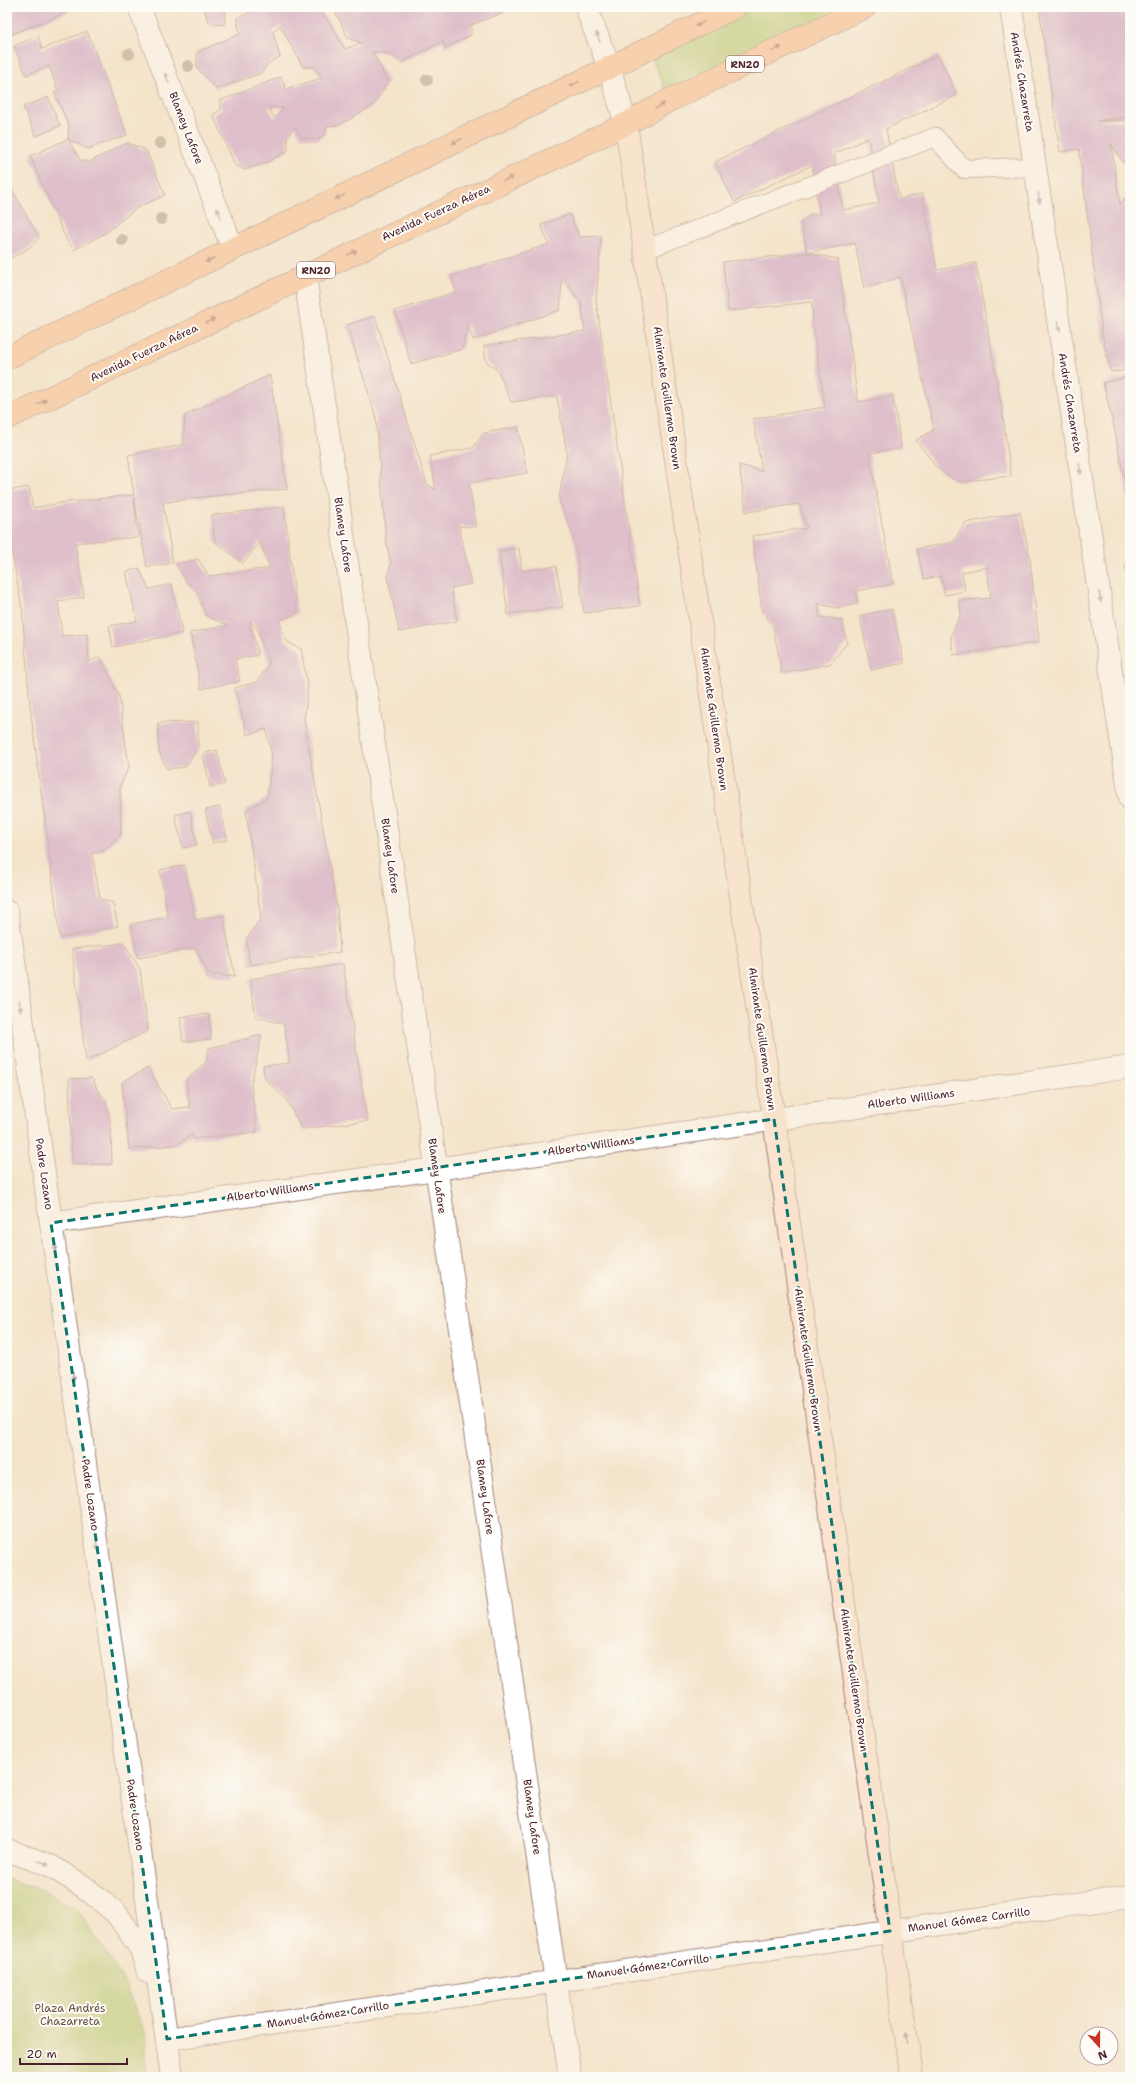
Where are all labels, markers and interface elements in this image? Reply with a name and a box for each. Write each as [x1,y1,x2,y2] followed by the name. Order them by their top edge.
[694,21,705,27] one-way arrow
[594,31,600,43] one-way arrow
[1007,31,1037,133] street label: Andrés Chazarreta
[771,46,783,52] one-way arrow
[726,56,764,72] road number: RN20
[163,72,169,84] one-way arrow
[569,81,580,87] one-way arrow
[165,90,207,166] street label: Blamey Lafore
[654,102,666,109] one-way arrow
[451,138,463,144] one-way arrow
[502,176,514,182] one-way arrow
[379,181,493,245] street label: Avenida Fuerza Aérea
[1036,192,1042,204] one-way arrow
[334,194,346,200] one-way arrow
[215,206,221,218] one-way arrow
[347,250,358,256] one-way arrow
[205,257,216,263] one-way arrow
[297,262,335,278] road number: RN20
[204,318,216,324] one-way arrow
[88,320,201,386] street label: Avenida Fuerza Aérea
[1056,320,1062,332] one-way arrow
[650,325,685,471] street label: Almirante Guillermo Brown
[1055,352,1085,454] street label: Andrés Chazarreta
[36,399,48,405] one-way arrow
[1077,463,1083,475] one-way arrow
[330,496,356,574] street label: Blamey Lafore
[1097,591,1103,603] one-way arrow
[697,646,732,792] street label: Almirante Guillermo Brown
[377,817,403,895] street label: Blamey Lafore
[745,966,780,1112] street label: Almirante Guillermo Brown
[17,1000,23,1013] one-way arrow
[866,1085,956,1113] street label: Alberto Williams
[546,1132,636,1160] street label: Alberto Williams
[32,1137,57,1211] street label: Padre Lozano
[424,1137,450,1215] street label: Blamey Lafore
[225,1178,315,1206] street label: Alberto Williams
[52,1240,58,1252] one-way arrow
[791,1287,826,1433] street label: Almirante Guillermo Brown
[70,1369,76,1381] one-way arrow
[78,1458,103,1532] street label: Padre Lozano
[472,1458,498,1536] street label: Blamey Lafore
[94,1539,100,1551] one-way arrow
[837,1577,843,1589] one-way arrow
[837,1607,872,1753] street label: Almirante Guillermo Brown
[866,1775,872,1787] one-way arrow
[123,1778,148,1852] street label: Padre Lozano
[519,1778,545,1856] street label: Blamey Lafore
[38,1861,50,1867] one-way arrow
[884,1904,890,1916] one-way arrow
[907,1904,1031,1936] street label: Manuel Gómez Carrillo
[586,1951,710,1983] street label: Manuel Gómez Carrillo
[266,1998,390,2032] street label: Manuel Gómez Carrillo
[35,2001,105,2029] park label: Plaza Andrés Chazarreta
[1079,2026,1119,2066] north arrow
[903,2032,909,2045] one-way arrow
[20,2040,127,2066] scale bar
[26,2046,57,2062] text: 20 m
[1095,2046,1109,2064] text: N

